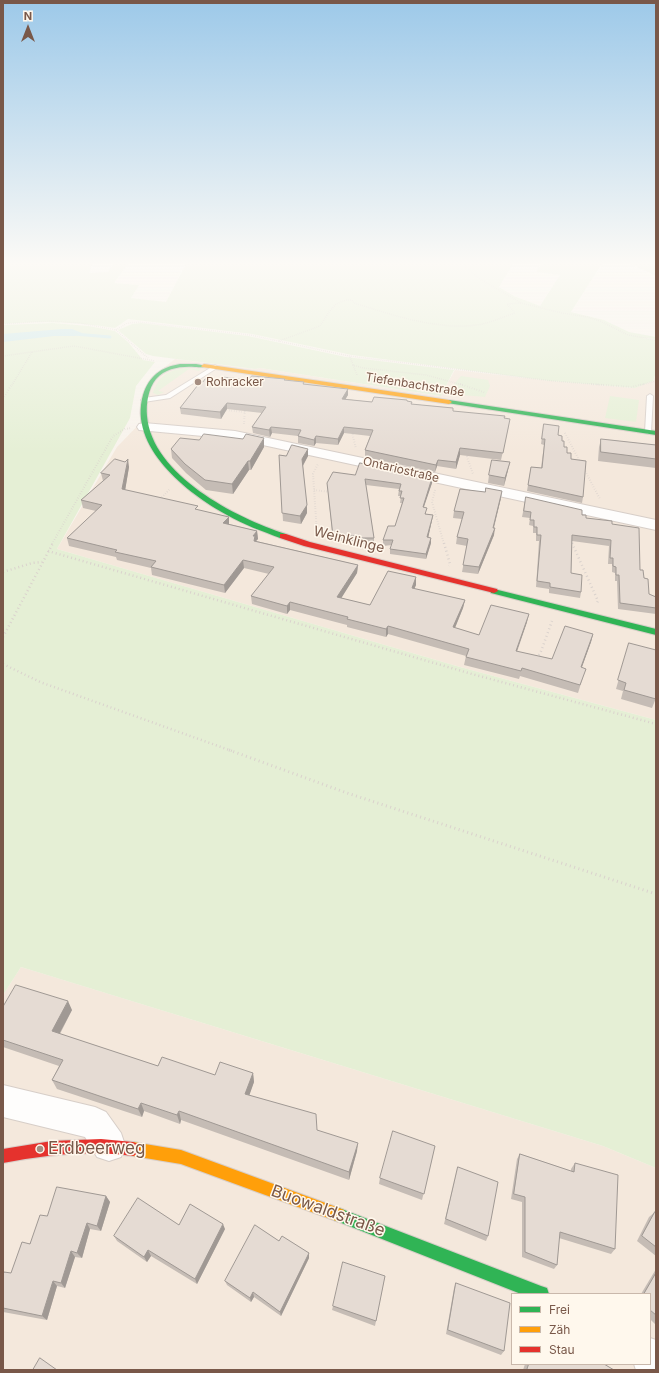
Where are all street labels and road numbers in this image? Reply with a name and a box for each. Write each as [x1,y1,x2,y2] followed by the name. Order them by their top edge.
[365,370,465,400] street label: Tiefenbachstraße
[362,454,440,486] street label: Ontariostraße
[312,523,386,557] street label: Weinklinge
[268,1181,388,1241] street label: Buowaldstraße

